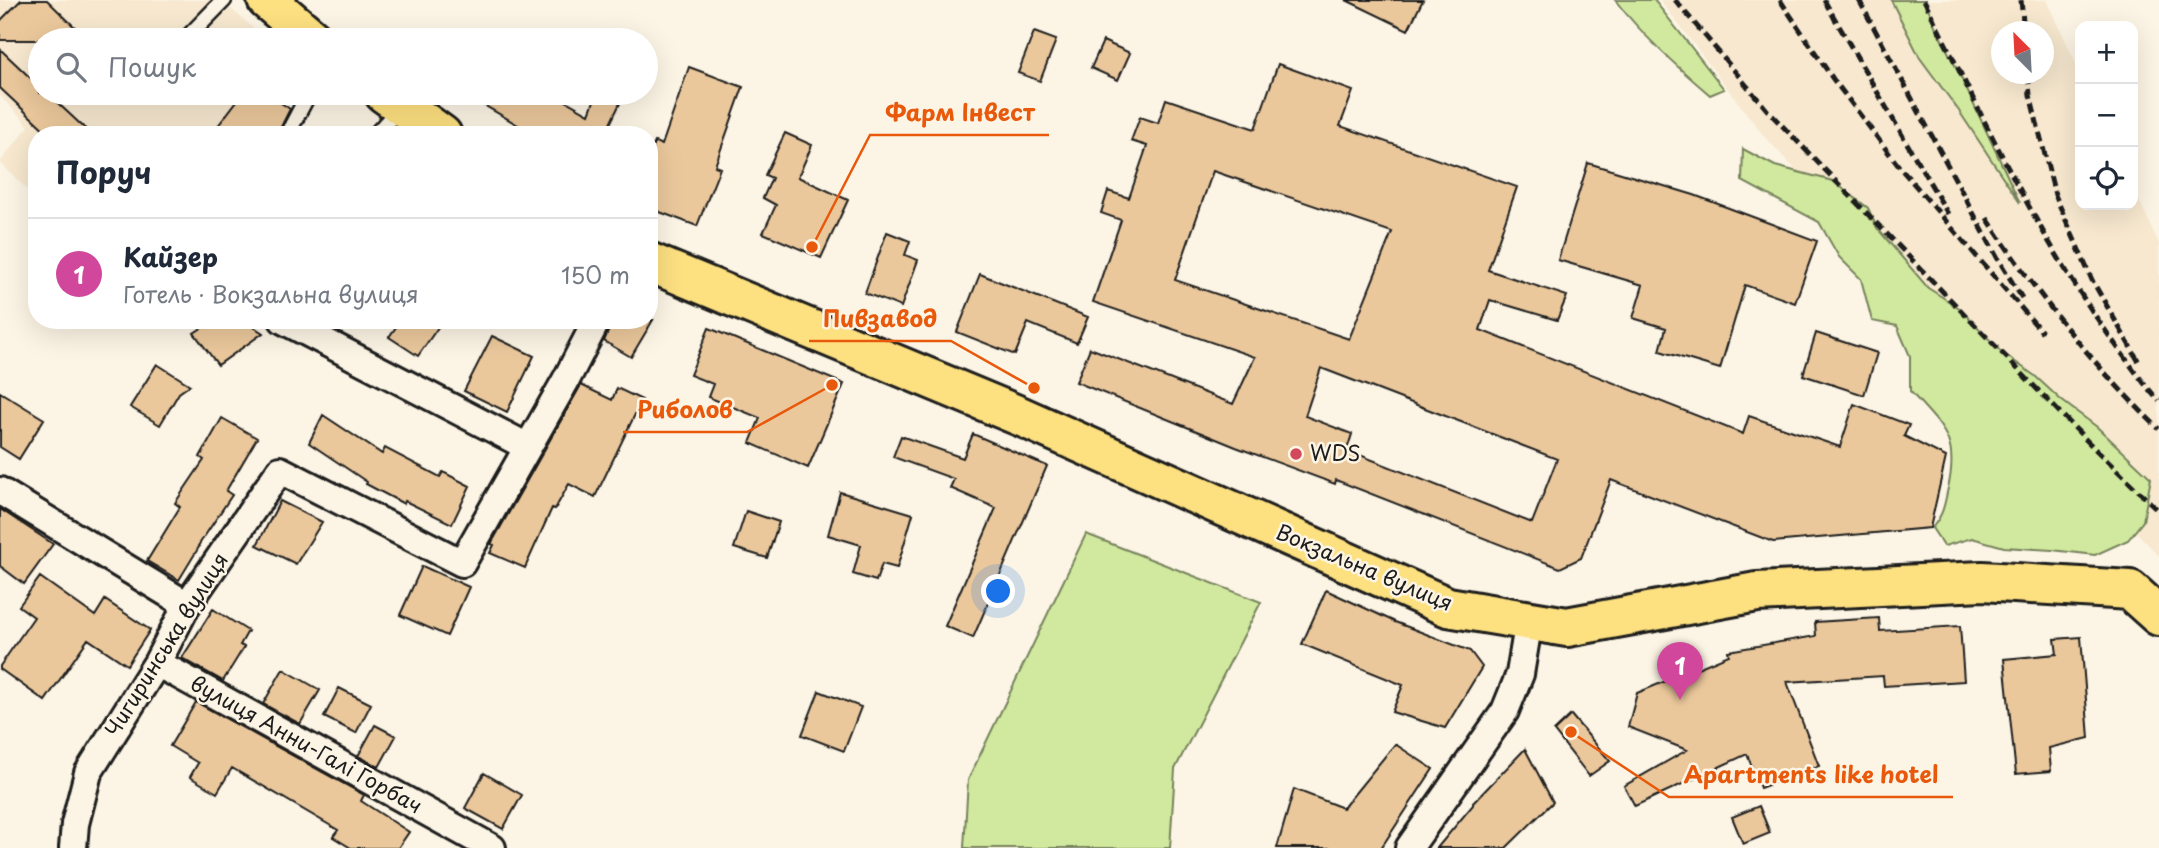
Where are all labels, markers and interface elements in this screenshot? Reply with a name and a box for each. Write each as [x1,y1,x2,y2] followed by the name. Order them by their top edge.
[1991,21,2054,84] north arrow
[2075,21,2138,210] map controls
[2075,21,2138,84] button: +
[28,28,658,105] search box
[108,47,196,86] text: Пошук
[52,48,90,86] icon: search
[2075,84,2138,147] button: −
[870,91,1049,135] callout: Фарм Інвест
[885,94,1036,129] text: Фарм Інвест
[2075,147,2138,210] button: locate
[56,149,151,194] text: Поруч
[123,237,218,276] text: Кайзер
[74,257,85,292] text: 1
[561,257,630,292] text: 150 m
[123,276,419,311] text: Готель · Вокзальна вулиця
[809,297,951,341] callout: Пивзавод
[823,300,937,335] text: Пивзавод
[623,388,747,432] callout: Риболов
[637,391,733,426] text: Риболов
[1310,436,1361,468] place label: WDS
[1288,446,1304,462] marker: WDS
[1271,514,1458,618] street label: Вокзальна вулиця
[96,546,235,742] street label: Чигиринська вулиця
[981,574,1015,608] your location
[1657,642,1703,700] pin: 1
[185,666,429,820] street label: вулиця Анни-Галі Горбач
[1669,753,1953,797] callout: Apartments like hotel
[1684,756,1938,791] text: Apartments like hotel

